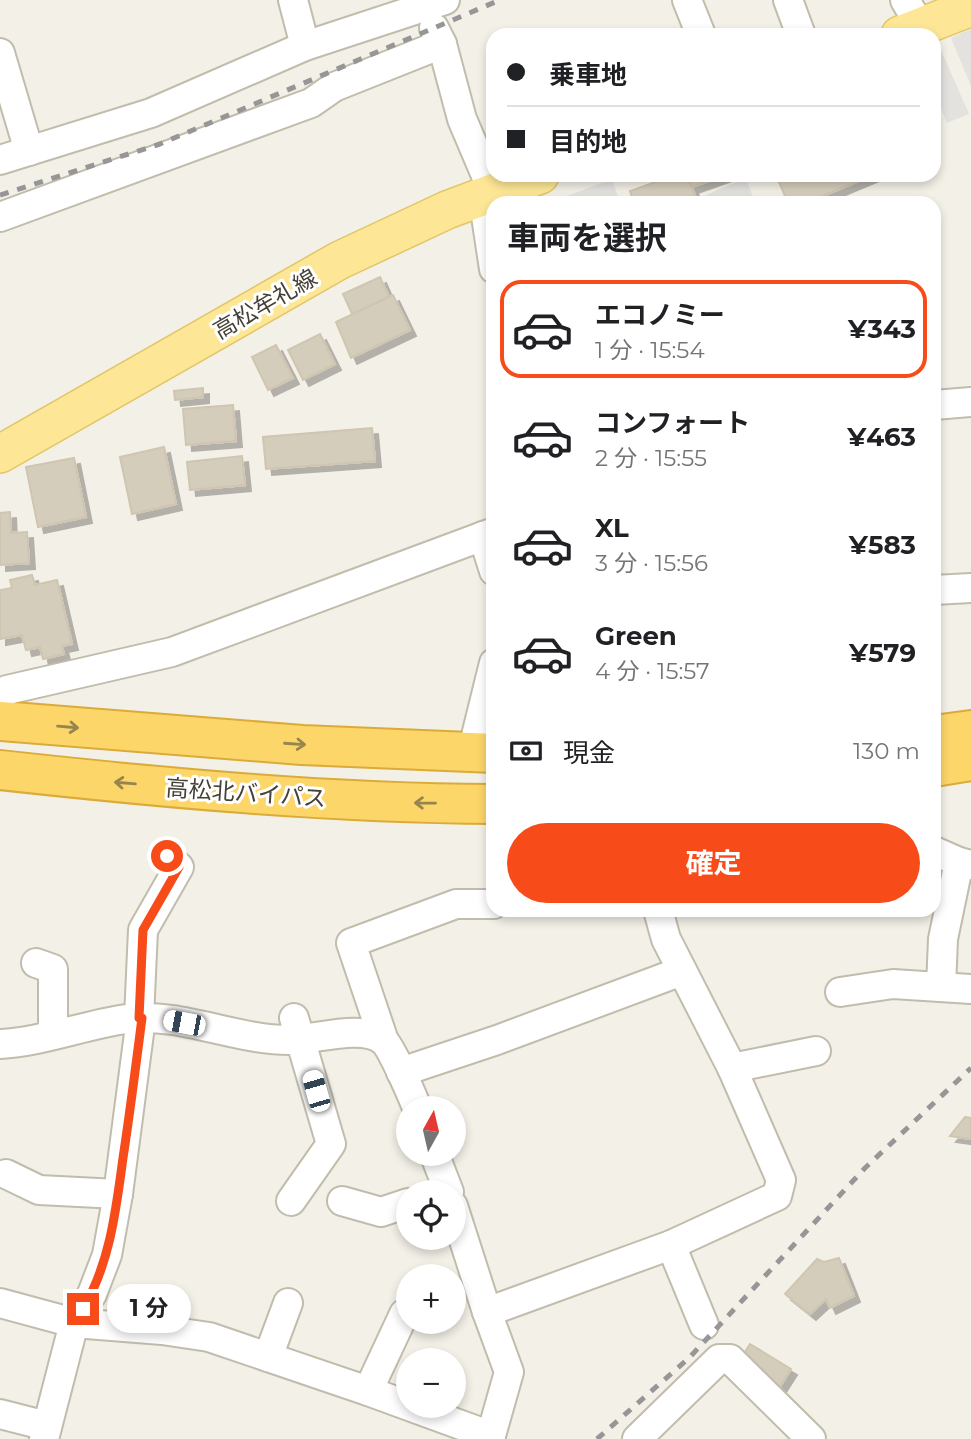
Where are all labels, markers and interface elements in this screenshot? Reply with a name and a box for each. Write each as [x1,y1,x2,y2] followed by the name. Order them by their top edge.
[549,59,627,91] text: 乗車地
[549,126,627,158] text: 目的地
[507,218,667,257] text: 車両を選択
[208,263,322,345] street label: 高松牟礼線
[511,298,574,361] icon: car
[595,299,725,331] text: エコノミー
[848,313,916,345] text: ¥343
[595,336,705,364] text: 1 分 · 15:54
[511,406,574,469] icon: car
[595,407,750,439] text: コンフォート
[847,421,916,453] text: ¥463
[595,444,707,472] text: 2 分 · 15:55
[595,512,629,544] text: XL
[511,514,574,577] icon: car
[849,529,916,561] text: ¥583
[595,549,708,577] text: 3 分 · 15:56
[595,620,677,652] text: Green
[511,622,574,685] icon: car
[849,637,916,669] text: ¥579
[595,657,710,685] text: 4 分 · 15:57
[56,721,79,734] one-way arrow
[507,732,545,770] icon: cash
[563,737,615,769] text: 現金
[853,737,920,765] text: 130 m
[283,738,306,751] one-way arrow
[165,773,327,813] street label: 高松北バイパス
[114,776,137,789] one-way arrow
[414,796,437,810] one-way arrow
[507,823,920,903] button: 確定
[151,840,183,872] route start
[162,1009,207,1037] car
[301,1068,332,1114] car
[396,1096,466,1166] north arrow
[396,1096,466,1418] map controls
[396,1180,466,1250] button: locate
[396,1264,466,1334] button: +
[108,1284,192,1334] callout: 1 分
[67,1293,99,1325] route end
[130,1294,168,1322] text: 1 分
[396,1348,466,1418] button: −

